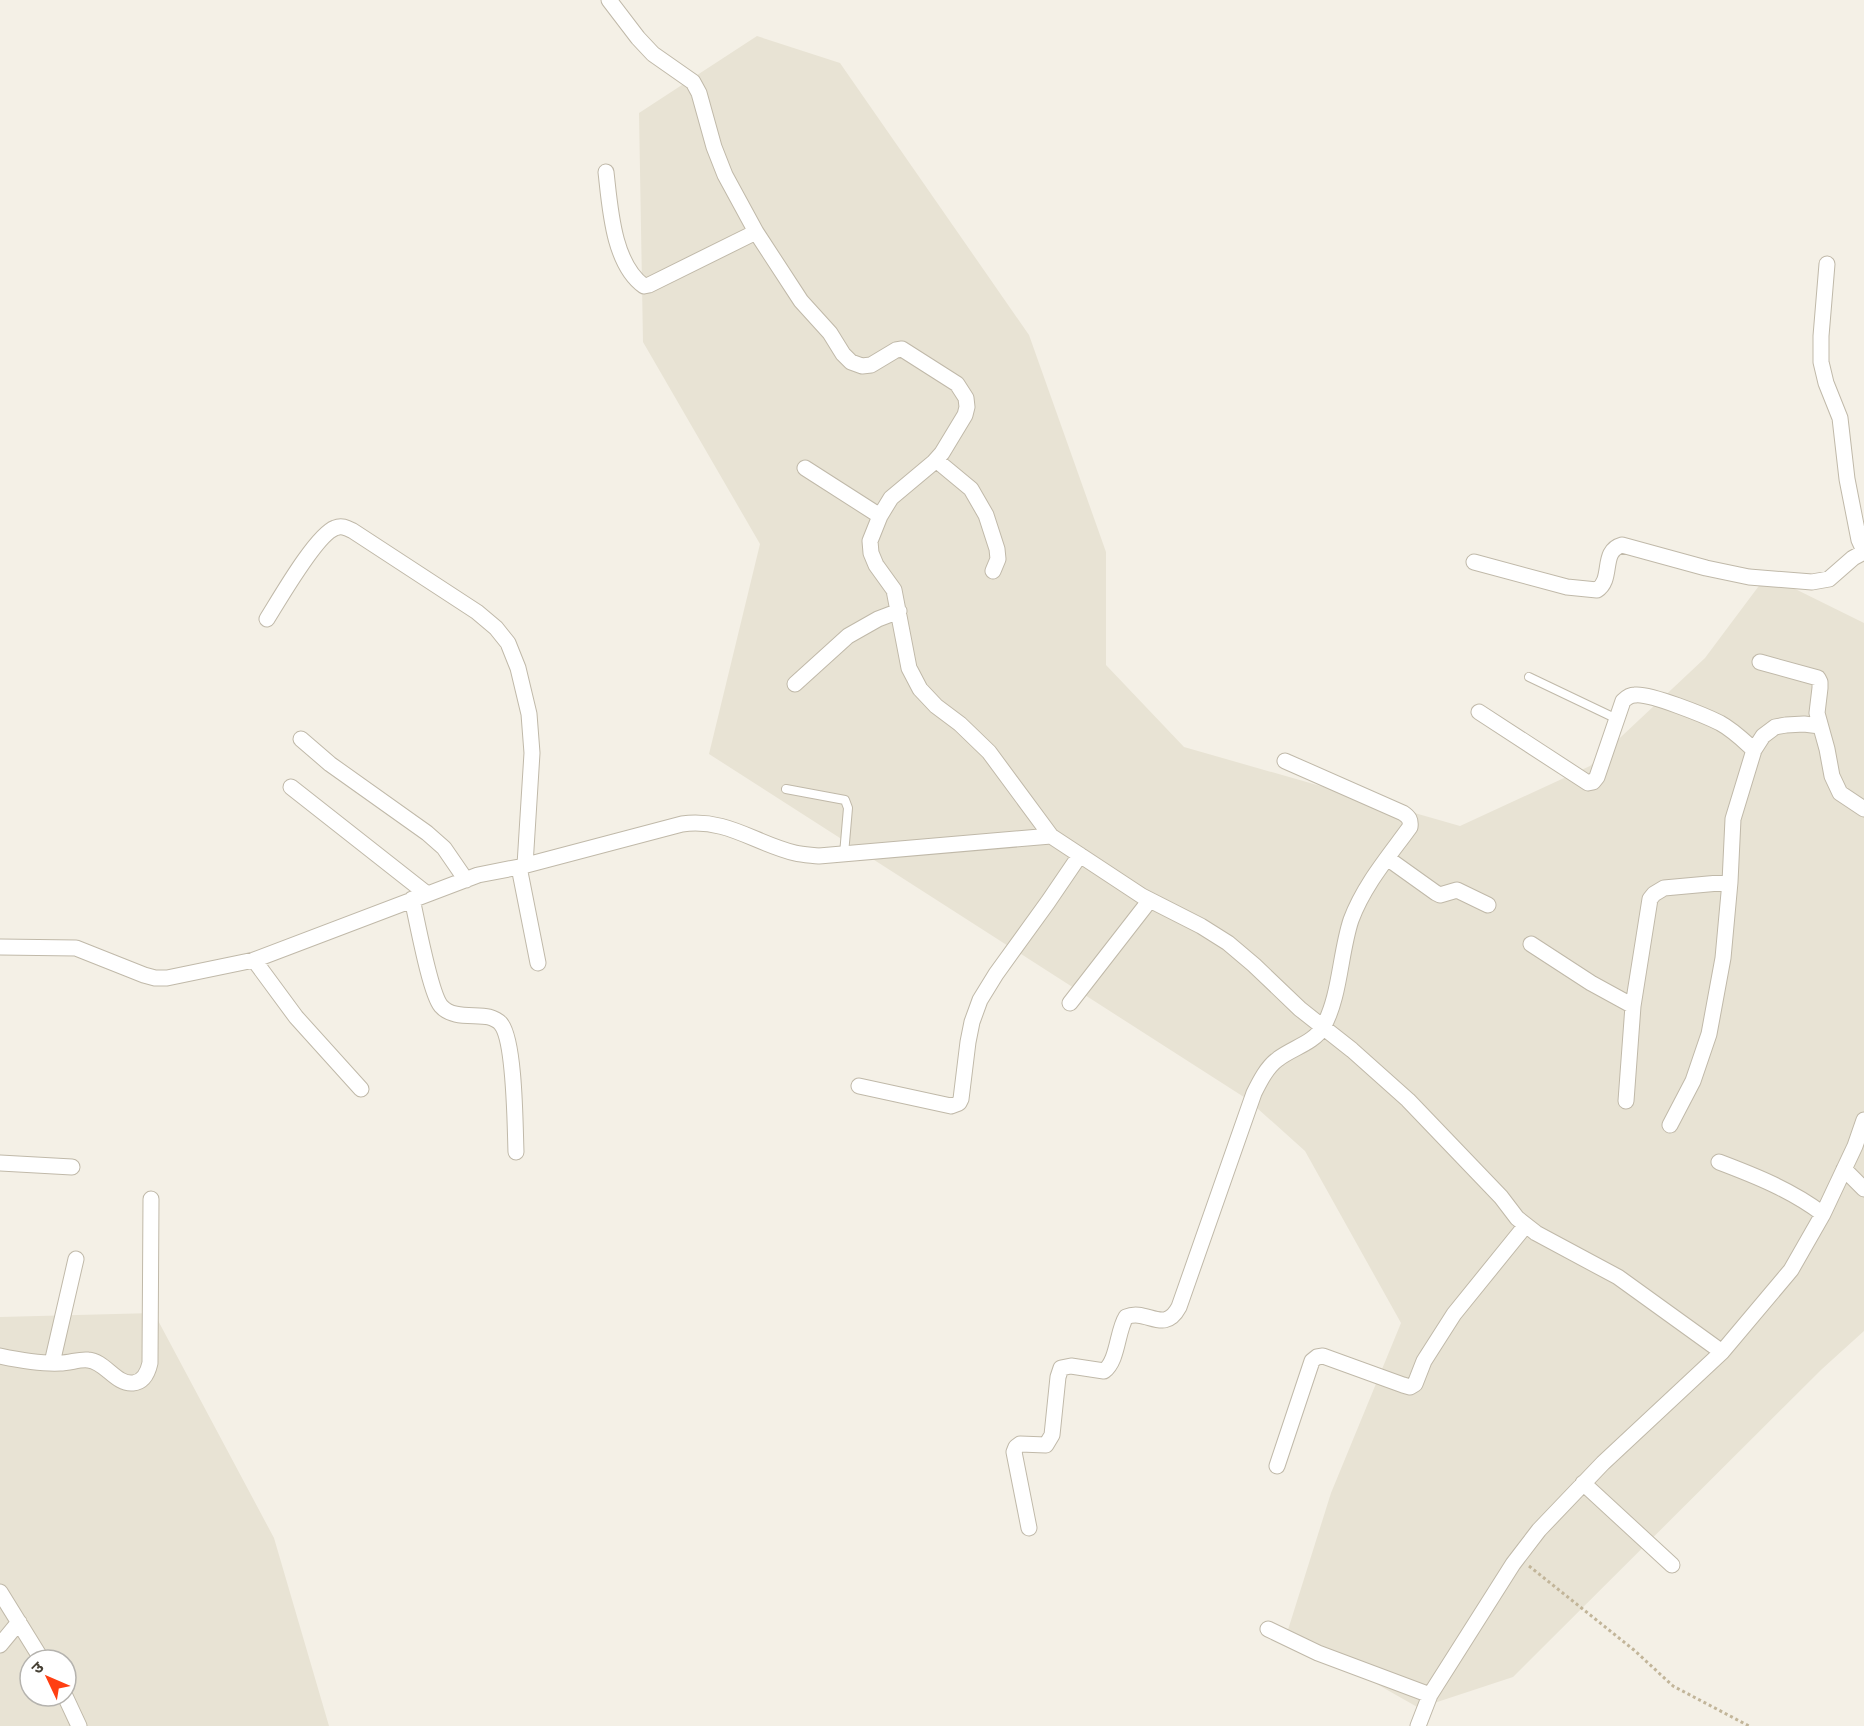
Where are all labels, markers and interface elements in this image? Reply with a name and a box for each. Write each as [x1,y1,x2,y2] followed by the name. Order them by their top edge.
[18,1648,78,1708] north arrow
[27,1658,48,1678] text: उ

